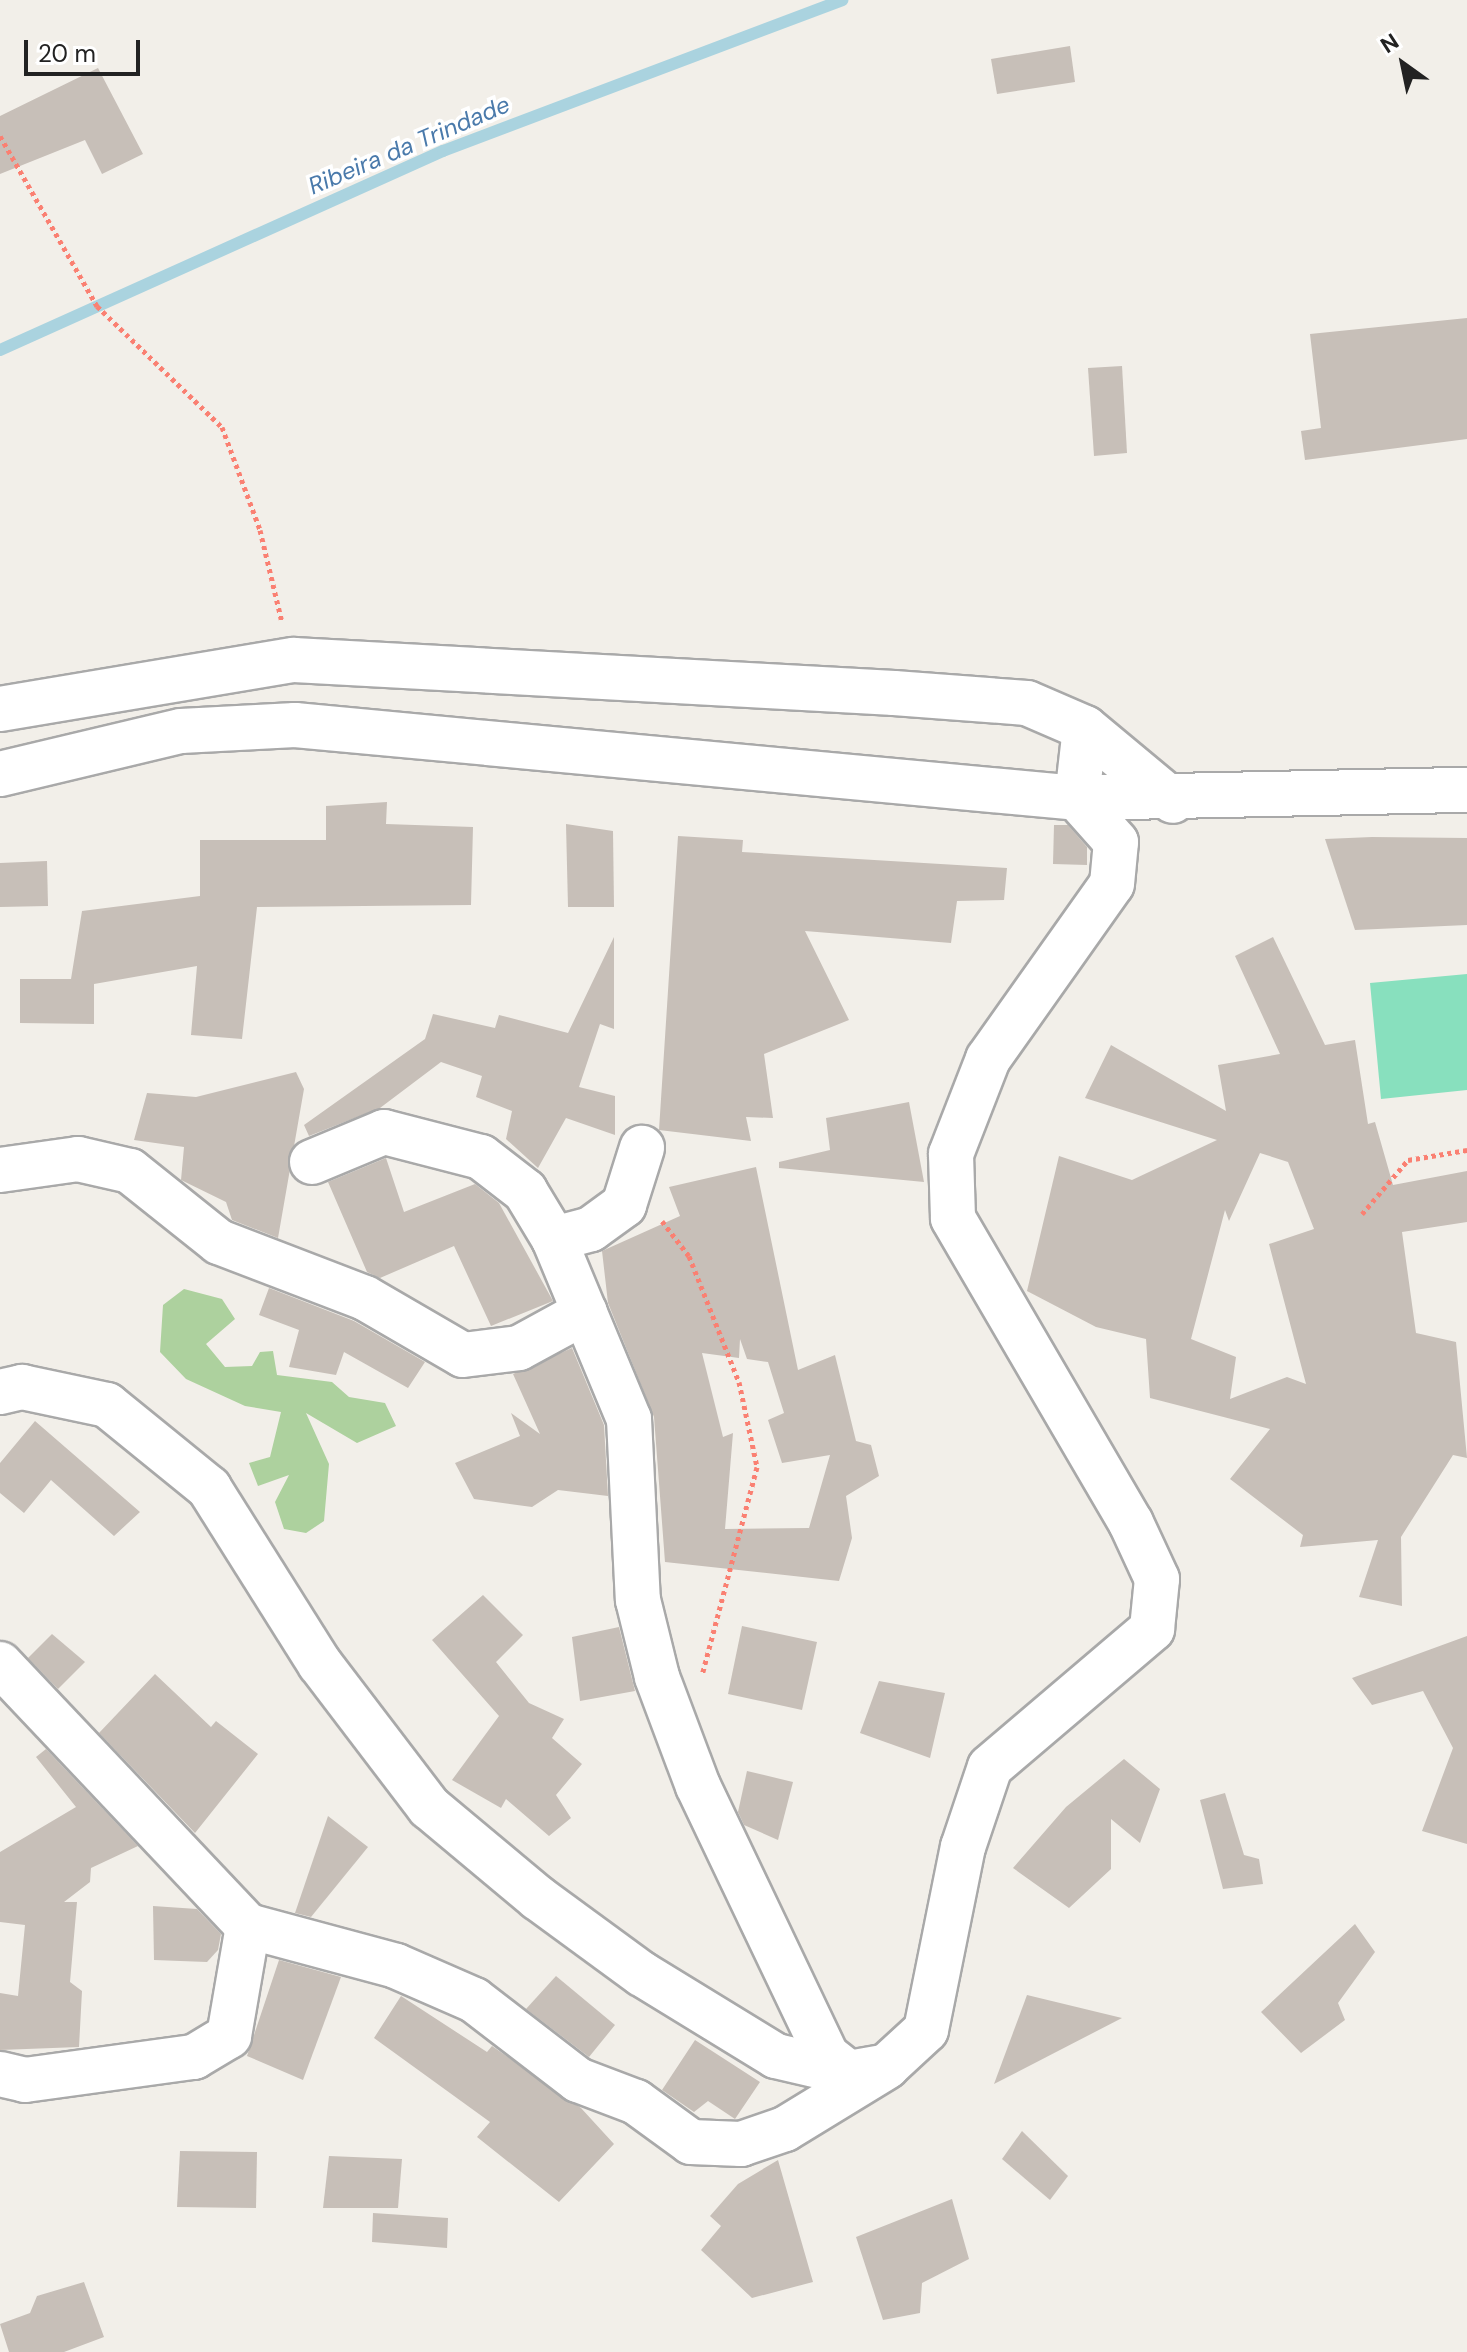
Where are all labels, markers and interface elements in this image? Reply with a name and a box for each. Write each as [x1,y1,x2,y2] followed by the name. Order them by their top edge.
[28,24,144,74] scale bar
[1363,24,1443,104] north arrow
[1375,27,1404,60] text: N
[38,38,96,69] text: 20 m
[304,90,514,200] water label: Ribeira da Trindade

